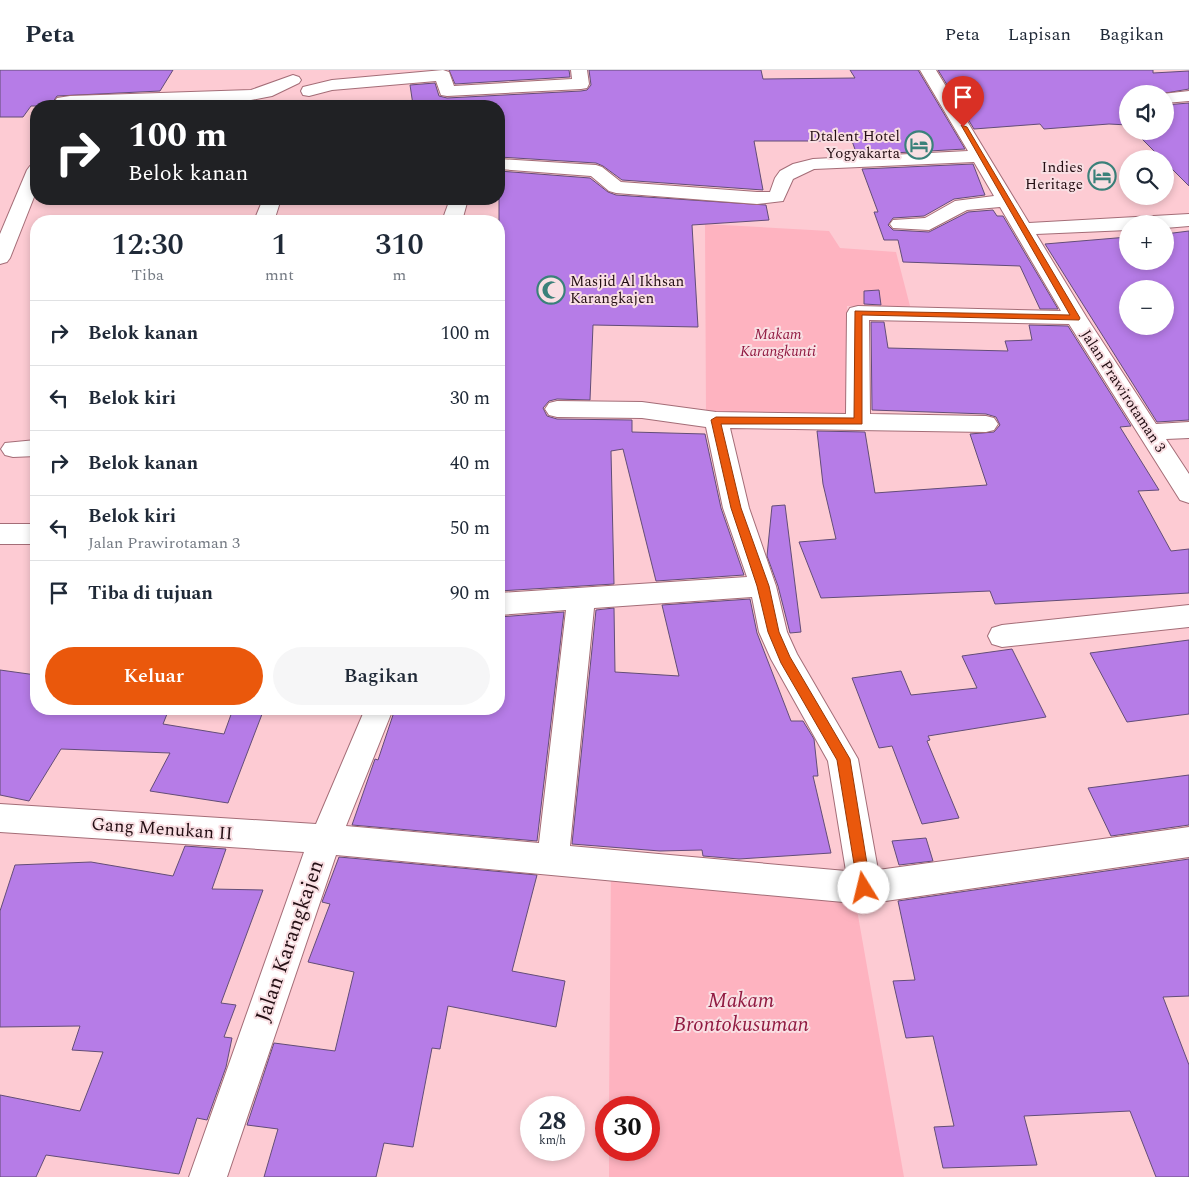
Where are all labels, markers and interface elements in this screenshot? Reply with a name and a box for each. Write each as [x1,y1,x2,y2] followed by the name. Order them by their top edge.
[25,17,75,53] text: Peta
[945,21,980,48] text: Peta
[1008,21,1071,48] text: Lapisan
[1099,21,1164,48] text: Bagikan
[942,76,984,127] pin
[949,83,977,111] icon: arrive
[1119,85,1174,335] map controls
[1119,85,1174,140] button: sound
[128,109,227,162] text: 100 m
[45,120,110,185] icon: right
[809,125,901,165] place label: Dtalent Hotel Yogyakarta
[904,130,934,160] hotel icon: Dtalent Hotel Yogyakarta
[1119,150,1174,205] button: search
[1025,156,1083,196] place label: Indies Heritage
[128,157,248,190] text: Belok kanan
[1087,161,1117,191] hotel icon: Indies Heritage
[1119,215,1174,270] button: +
[111,222,184,268] text: 12:30
[271,222,287,268] text: 1
[375,222,424,268] text: 310
[131,263,164,287] text: Tiba
[265,263,294,287] text: mnt
[393,263,406,287] text: m
[570,270,685,310] place label: Masjid Al Ikhsan Karangkajen
[536,275,566,305] mosque icon: Masjid Al Ikhsan Karangkajen
[1119,280,1174,335] button: −
[45,319,73,347] icon: right
[88,319,198,348] text: Belok kanan
[440,319,490,348] text: 100 m
[740,323,816,363] park label: Makam Karangkunti
[1075,325,1172,457] street label: Jalan Prawirotaman 3
[45,384,73,412] icon: left
[88,384,176,413] text: Belok kiri
[450,384,490,413] text: 30 m
[45,449,73,477] icon: right
[88,449,198,478] text: Belok kanan
[450,449,490,478] text: 40 m
[88,502,176,531] text: Belok kiri
[45,514,73,542] icon: left
[450,514,490,543] text: 50 m
[88,531,240,555] text: Jalan Prawirotaman 3
[45,579,73,607] icon: arrive
[88,579,213,608] text: Tiba di tujuan
[450,579,490,608] text: 90 m
[45,647,263,705] button: Keluar
[273,647,490,705] button: Bagikan
[90,811,234,847] street label: Gang Menukan II
[247,856,333,1026] street label: Jalan Karangkajen
[837,861,889,913] position arrow
[673,985,809,1041] park label: Makam Brontokusuman
[595,1096,660,1161] speed limit sign: 30
[538,1103,567,1141] text: 28
[539,1131,566,1150] text: km/h

